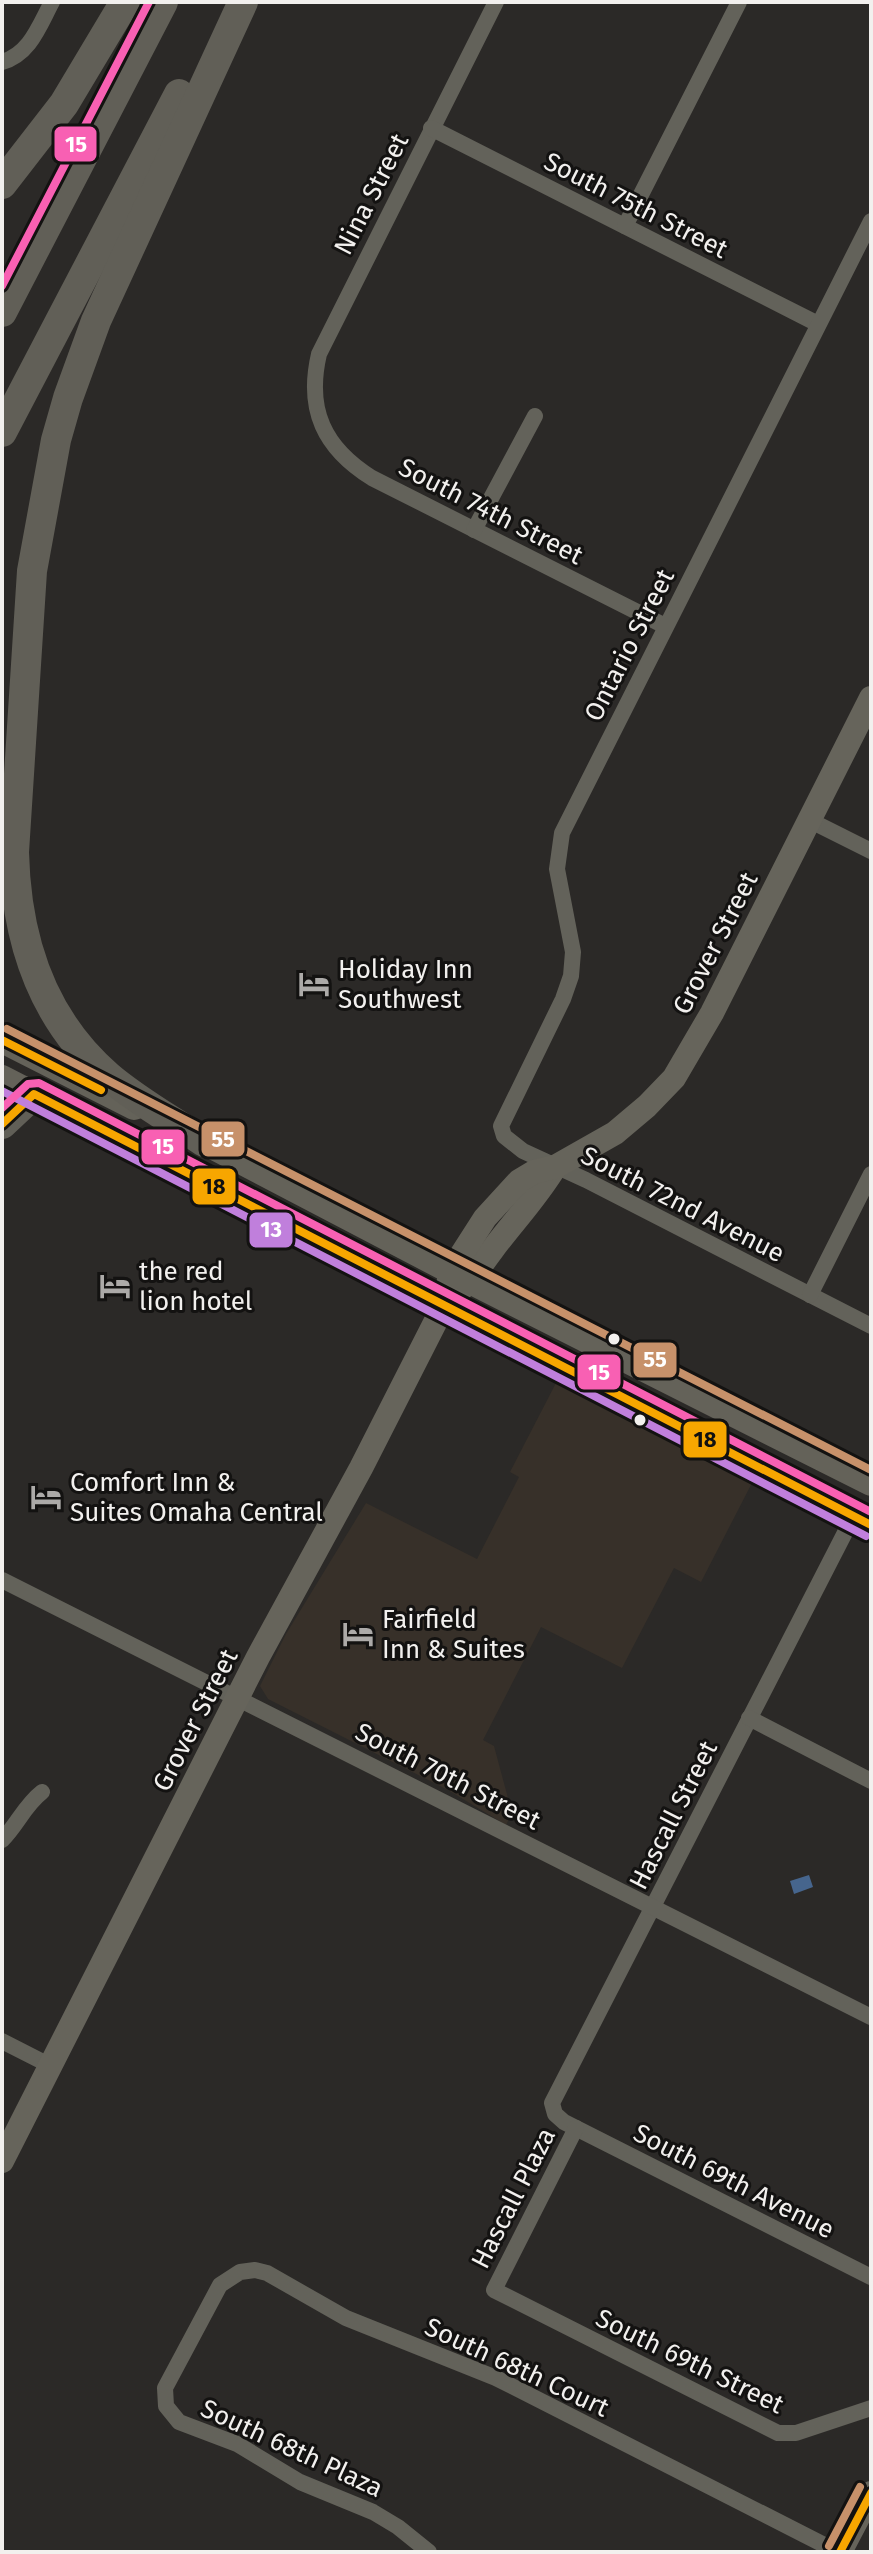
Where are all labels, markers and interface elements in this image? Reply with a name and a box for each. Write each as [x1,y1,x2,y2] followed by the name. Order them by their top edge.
[53,125,98,163] line badge: 15
[328,128,415,260] street label: Nina Street
[65,131,87,158] text: 15
[539,146,733,265] street label: South 75th Street
[394,452,589,571] street label: South 74th Street
[578,563,681,726] street label: Ontario Street
[666,867,765,1019] street label: Grover Street
[338,954,473,1015] place label: Holiday Inn Southwest
[297,967,331,1001] hotel icon: Holiday Inn Southwest
[200,1120,246,1158] line badge: 55
[211,1126,235,1153] text: 55
[140,1128,186,1166] line badge: 15
[152,1133,174,1160] text: 15
[576,1140,790,1269] street label: South 72nd Avenue
[191,1167,237,1206] line badge: 18
[203,1173,226,1200] text: 18
[248,1211,294,1249] line badge: 13
[260,1216,282,1243] text: 13
[139,1256,253,1317] place label: the red lion hotel
[98,1269,132,1303] hotel icon: the red lion hotel
[606,1331,622,1347] unlabelled marker
[632,1341,678,1379] line badge: 55
[643,1346,667,1373] text: 55
[576,1353,622,1391] line badge: 15
[588,1359,610,1386] text: 15
[632,1412,648,1428] unlabelled marker
[682,1420,728,1459] line badge: 18
[694,1426,717,1453] text: 18
[70,1467,323,1528] place label: Comfort Inn & Suites Omaha Central
[29,1480,63,1514] hotel icon: Comfort Inn & Suites Omaha Central
[382,1604,525,1665] place label: Fairfield Inn & Suites
[341,1617,375,1651] hotel icon: Fairfield Inn & Suites
[146,1644,245,1796] street label: Grover Street
[350,1716,546,1837] street label: South 70th Street
[623,1735,724,1895] street label: Hascall Street
[628,2117,839,2245] street label: South 69th Avenue
[465,2123,562,2274] street label: Hascall Plaza
[591,2303,789,2421] street label: South 69th Street
[420,2311,614,2424] street label: South 68th Court
[196,2393,388,2504] street label: South 68th Plaza

